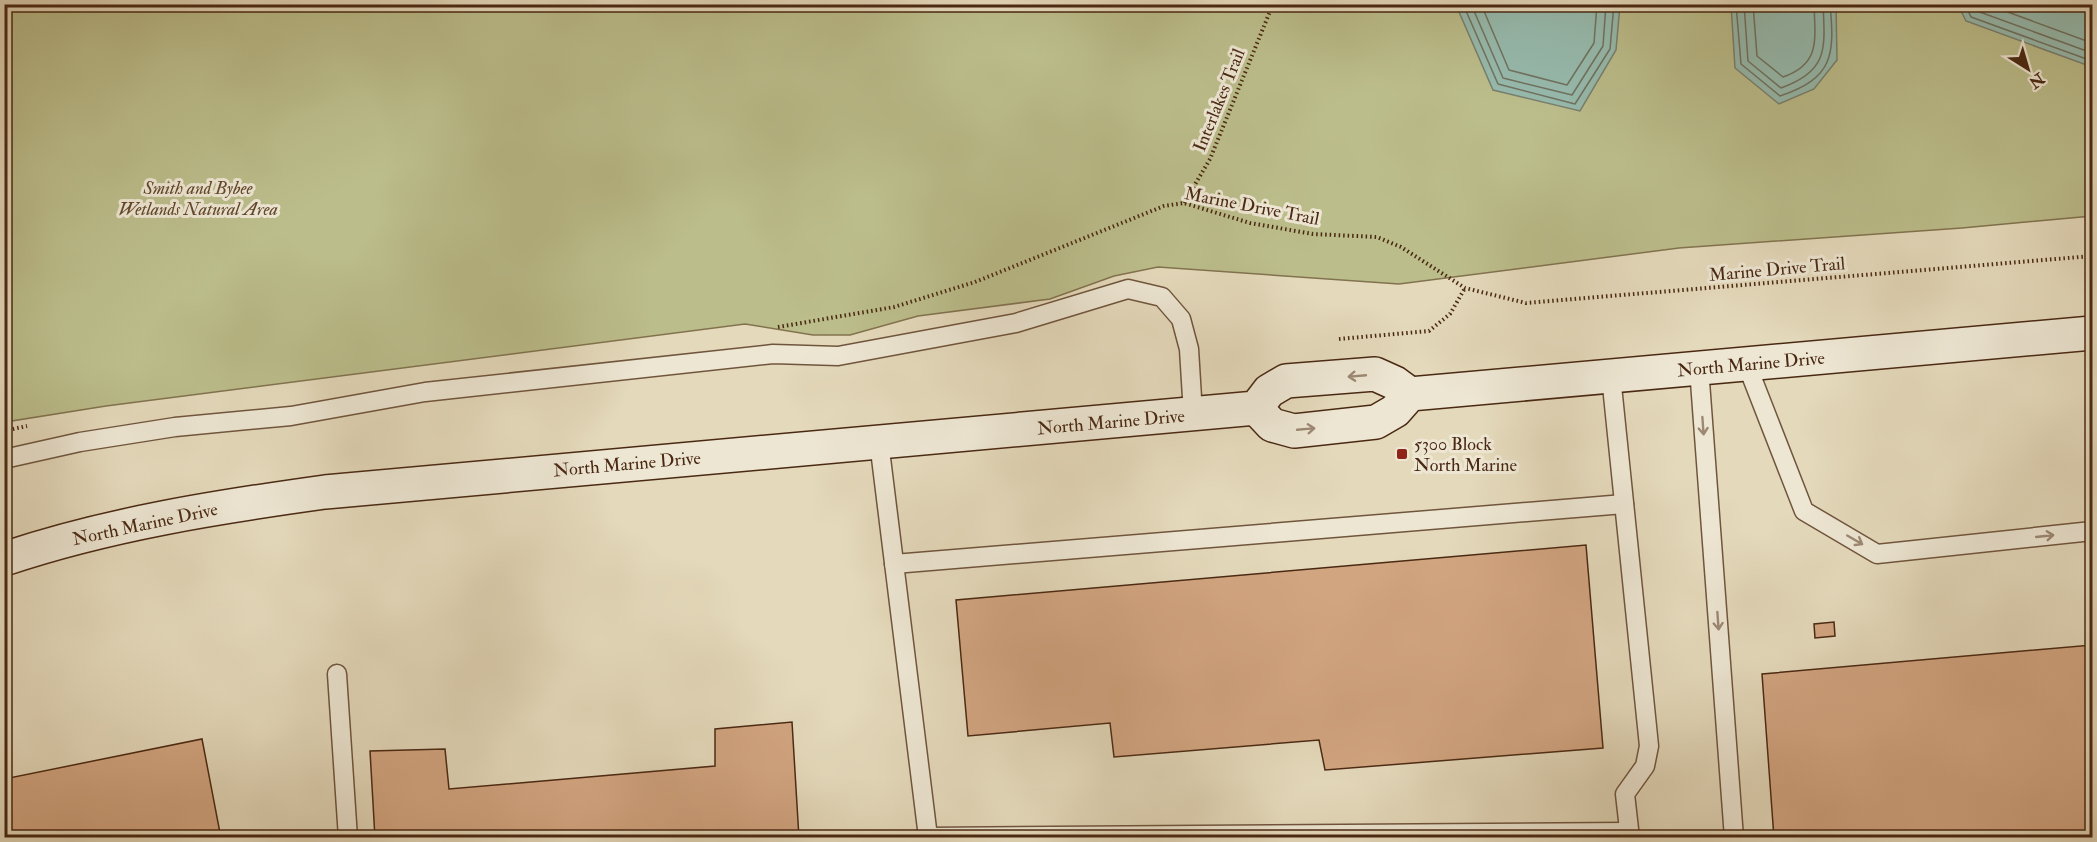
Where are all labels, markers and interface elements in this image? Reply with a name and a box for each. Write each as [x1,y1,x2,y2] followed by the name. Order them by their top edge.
[1998,39,2058,99] north arrow
[1188,45,1251,155] street label: Interlakes Trail
[2024,67,2049,93] text: N
[118,177,278,221] park label: Smith and Bybee Wetlands Natural Area
[1183,182,1322,231] street label: Marine Drive Trail
[1708,252,1847,287] street label: Marine Drive Trail
[1676,347,1826,382] street label: North Marine Drive
[1348,370,1368,381] one-way arrow
[1036,405,1186,440] street label: North Marine Drive
[1698,416,1709,436] one-way arrow
[1296,423,1316,434] one-way arrow
[1414,433,1518,477] place label: 5300 Block North Marine
[552,447,702,482] street label: North Marine Drive
[1395,447,1409,461] marker: 5300 Block North Marine
[70,498,220,551] street label: North Marine Drive
[2035,530,2055,541] one-way arrow
[1846,535,1863,547] one-way arrow
[1713,610,1724,630] one-way arrow

